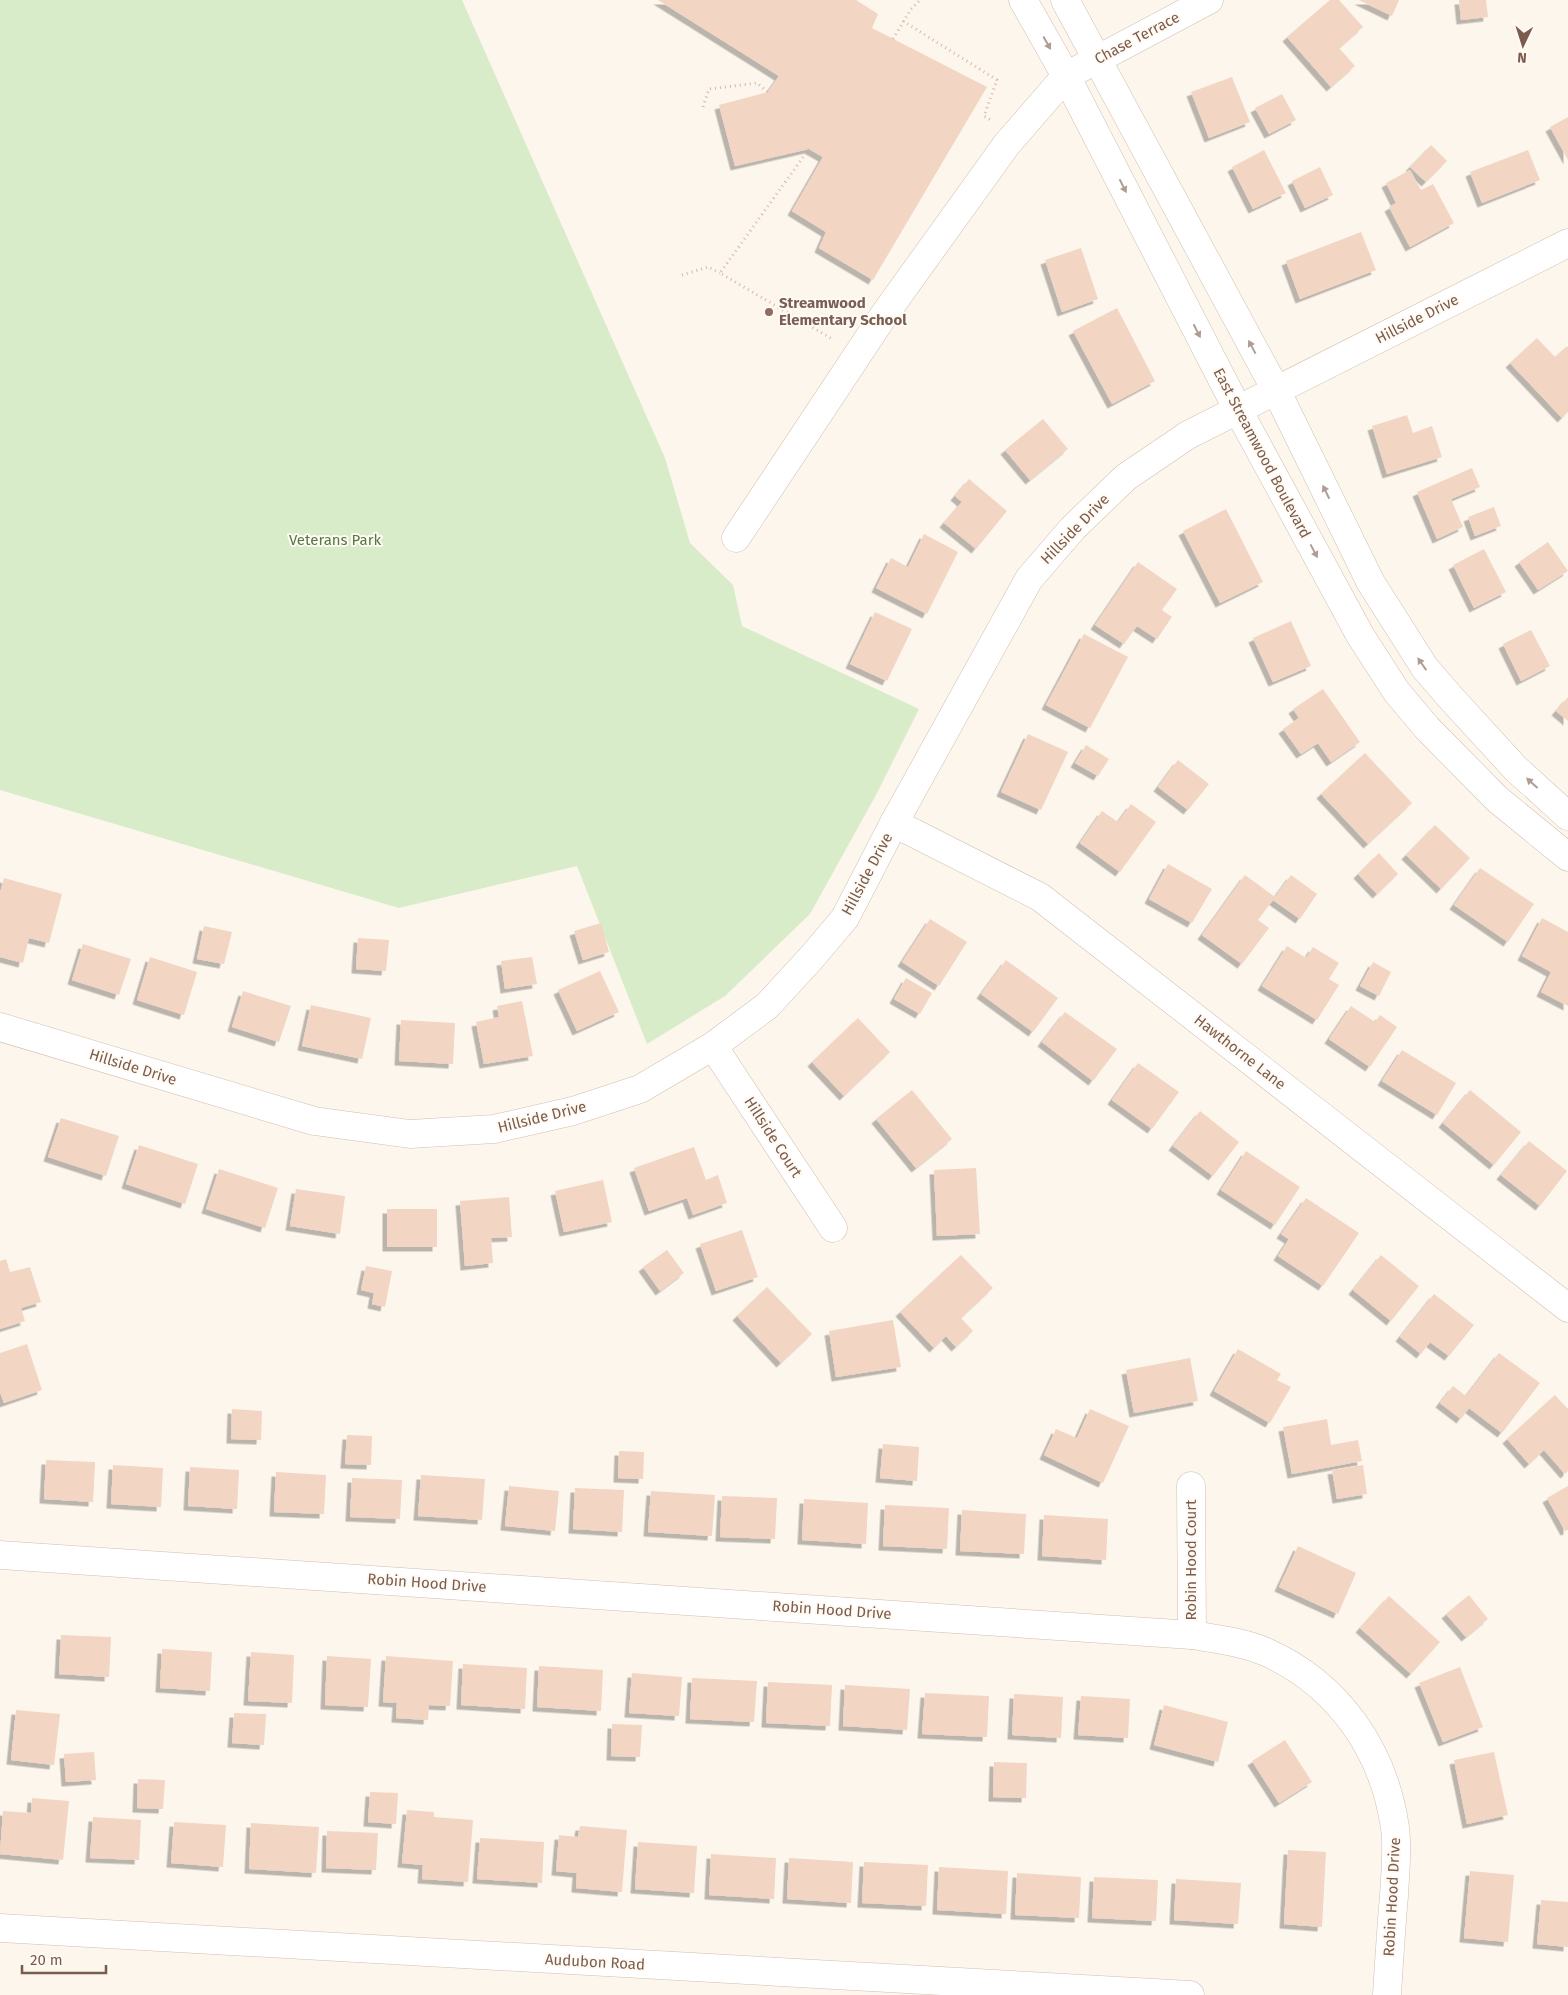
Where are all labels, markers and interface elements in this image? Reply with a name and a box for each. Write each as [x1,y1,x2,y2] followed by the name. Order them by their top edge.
[1091,8,1183,68] street label: Chase Terrace
[1498,20,1548,70] north arrow
[1043,35,1051,50] one-way arrow
[1517,49,1527,66] text: N
[1119,179,1127,194] one-way arrow
[1372,290,1462,348] street label: Hillside Drive
[779,294,907,329] place label: Streamwood Elementary School
[763,306,775,318] marker: Streamwood Elementary School
[1193,323,1201,338] one-way arrow
[1248,339,1256,354] one-way arrow
[1209,365,1315,541] street label: East Streamwood Boulevard
[1322,484,1330,499] one-way arrow
[1037,490,1113,568] street label: Hillside Drive
[289,531,381,549] park label: Veterans Park
[1310,545,1319,558] one-way arrow
[1417,657,1427,670] one-way arrow
[1526,777,1538,789] one-way arrow
[838,830,896,918] street label: Hillside Drive
[1191,1011,1289,1093] street label: Hawthorne Lane
[87,1045,179,1089] street label: Hillside Drive
[740,1093,806,1181] street label: Hillside Court
[496,1097,588,1137] street label: Hillside Drive
[1182,1499,1200,1620] street label: Robin Hood Court
[367,1570,487,1596] street label: Robin Hood Drive
[772,1597,892,1623] street label: Robin Hood Drive
[1380,1837,1404,1957] street label: Robin Hood Drive
[22,1942,106,1974] scale bar
[545,1950,645,1974] street label: Audubon Road
[30,1951,63,1969] text: 20 m

